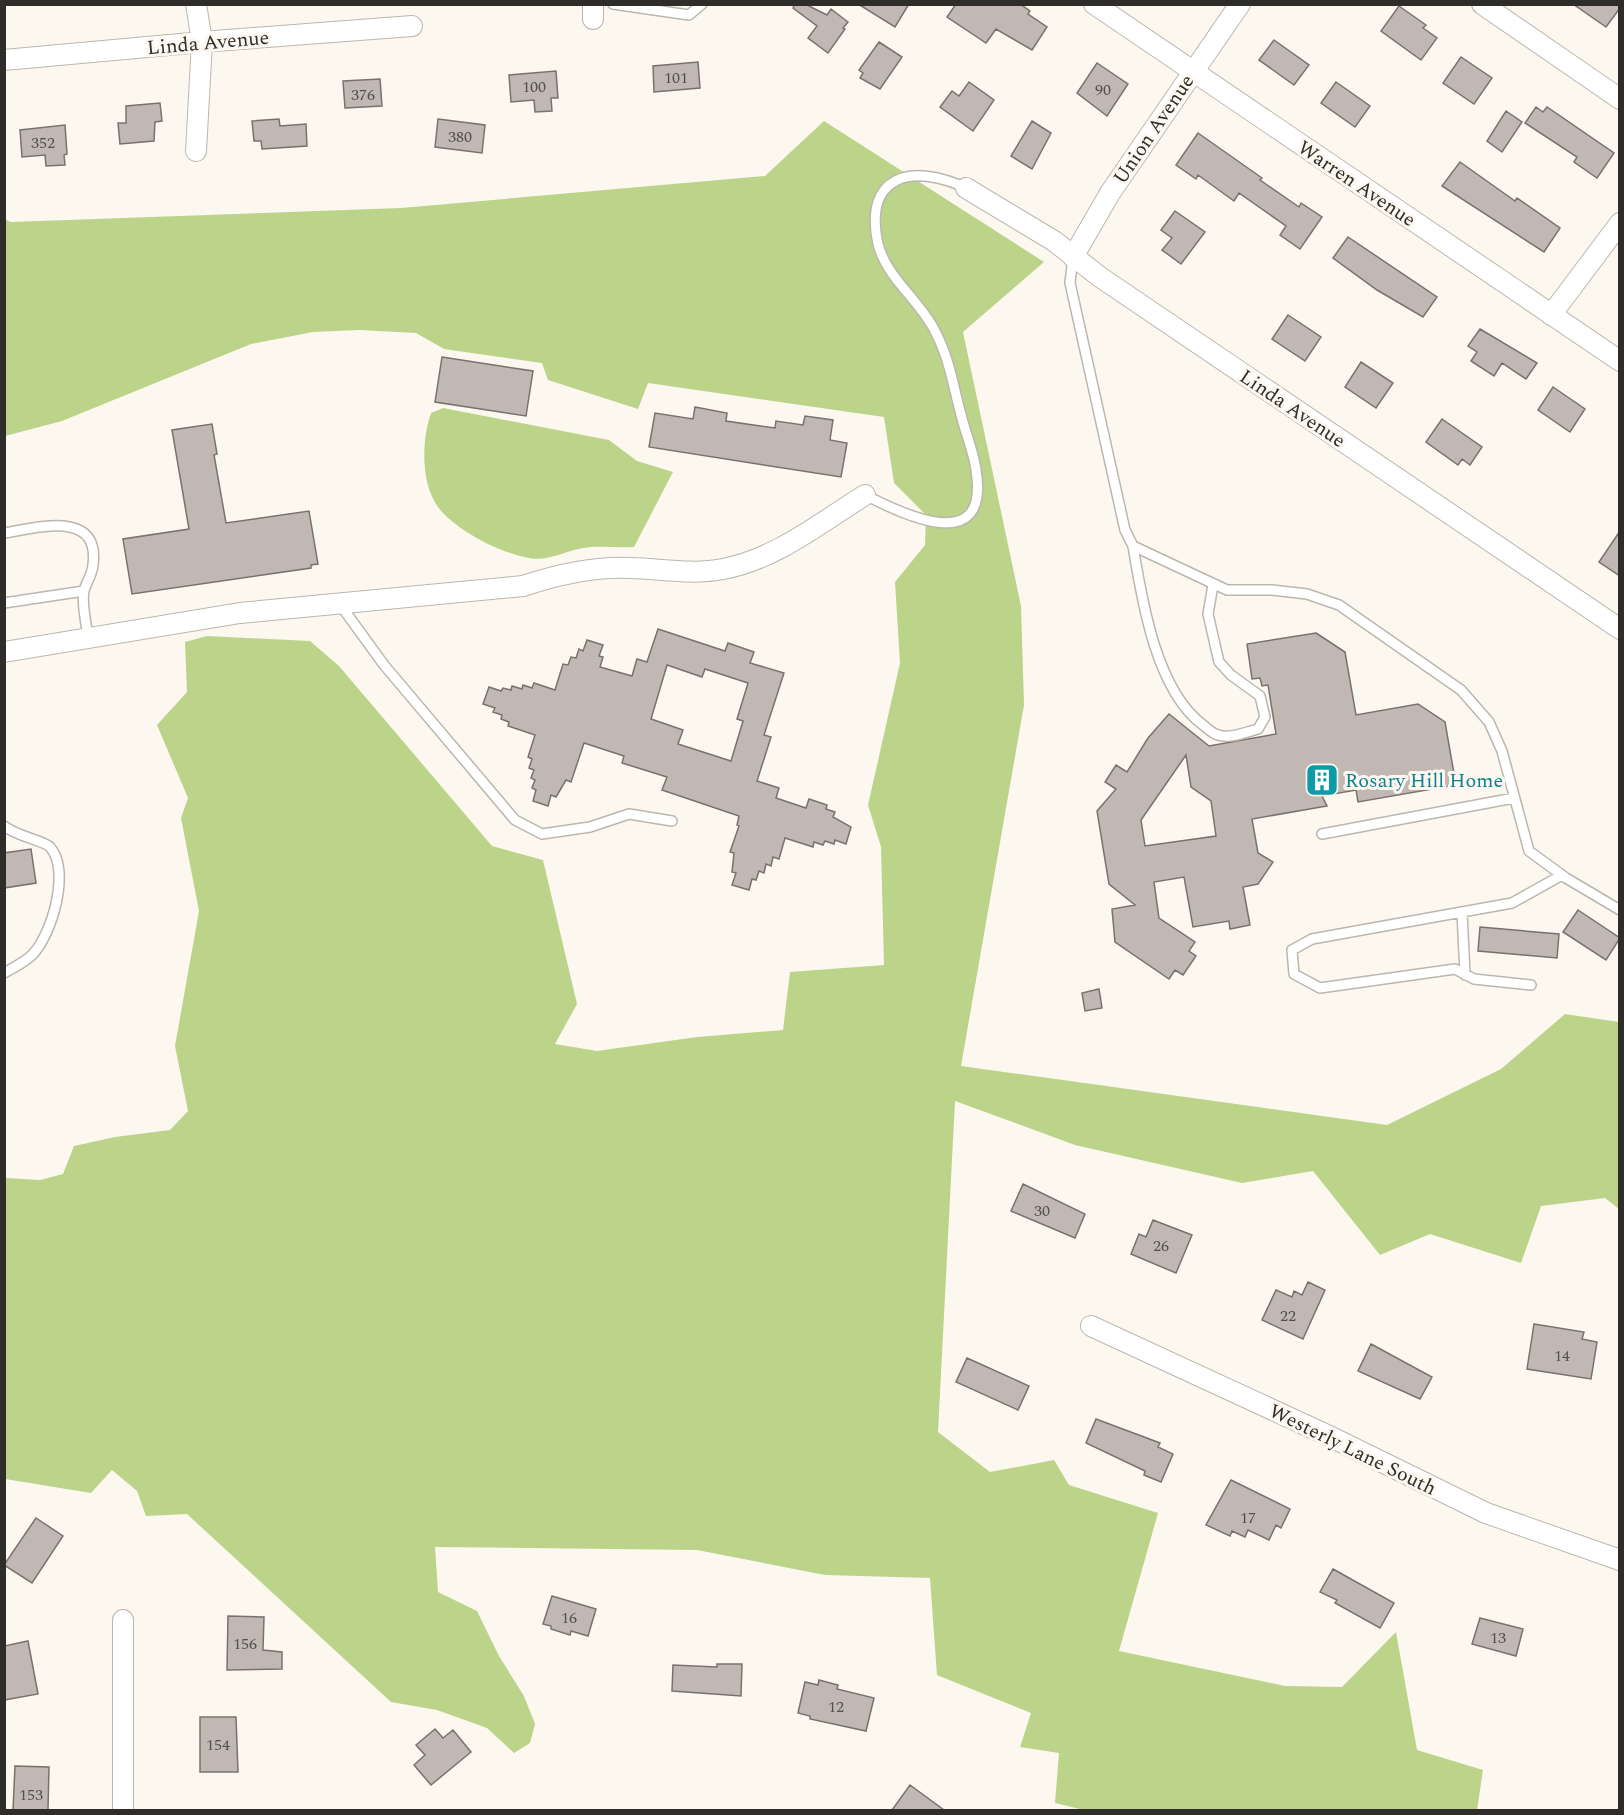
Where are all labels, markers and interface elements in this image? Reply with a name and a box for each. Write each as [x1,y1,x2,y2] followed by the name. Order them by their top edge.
[146,23,270,63] street label: Linda Avenue
[664,66,688,90] house number: 101
[1106,69,1202,191] street label: Union Avenue
[522,75,546,99] house number: 100
[1095,78,1111,102] house number: 90
[351,83,375,107] house number: 376
[448,125,472,149] house number: 380
[31,131,55,155] house number: 352
[1291,133,1422,235] street label: Warren Avenue
[1233,362,1352,456] street label: Linda Avenue
[1304,762,1340,798] building icon: Rosary Hill Home
[1345,766,1503,796] place label: Rosary Hill Home
[1034,1199,1050,1223] house number: 30
[1153,1234,1169,1258] house number: 26
[1280,1304,1296,1328] house number: 22
[1554,1344,1570,1368] house number: 14
[1264,1396,1441,1503] street label: Westerly Lane South
[1240,1506,1256,1530] house number: 17
[561,1606,577,1630] house number: 16
[1490,1626,1506,1650] house number: 13
[233,1632,257,1656] house number: 156
[828,1695,844,1719] house number: 12
[206,1733,230,1757] house number: 154
[19,1783,43,1807] house number: 153

